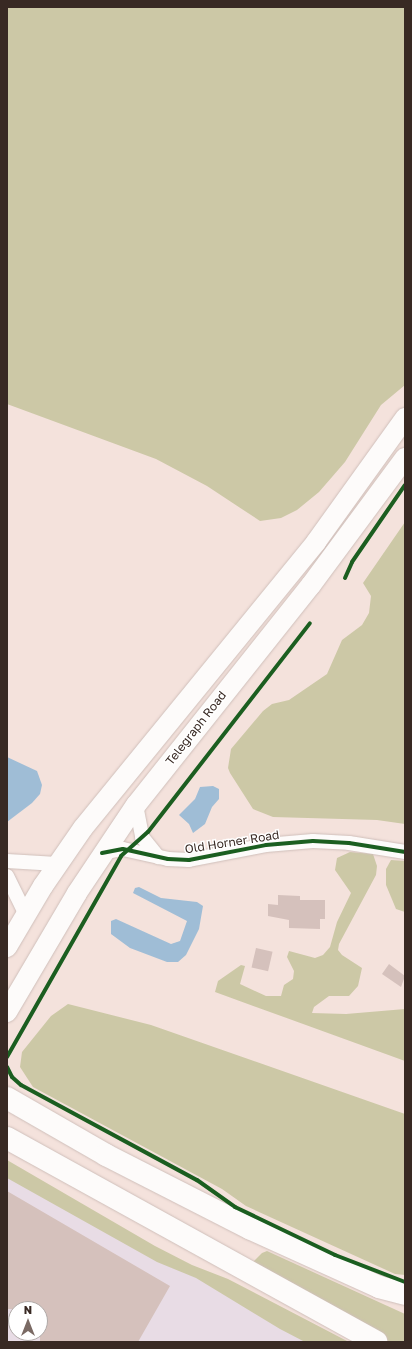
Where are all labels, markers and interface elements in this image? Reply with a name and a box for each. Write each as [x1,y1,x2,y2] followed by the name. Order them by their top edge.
[163,688,229,768] street label: Telegraph Road
[184,827,280,857] street label: Old Horner Road
[8,1301,48,1341] north arrow
[24,1303,32,1316] text: N

